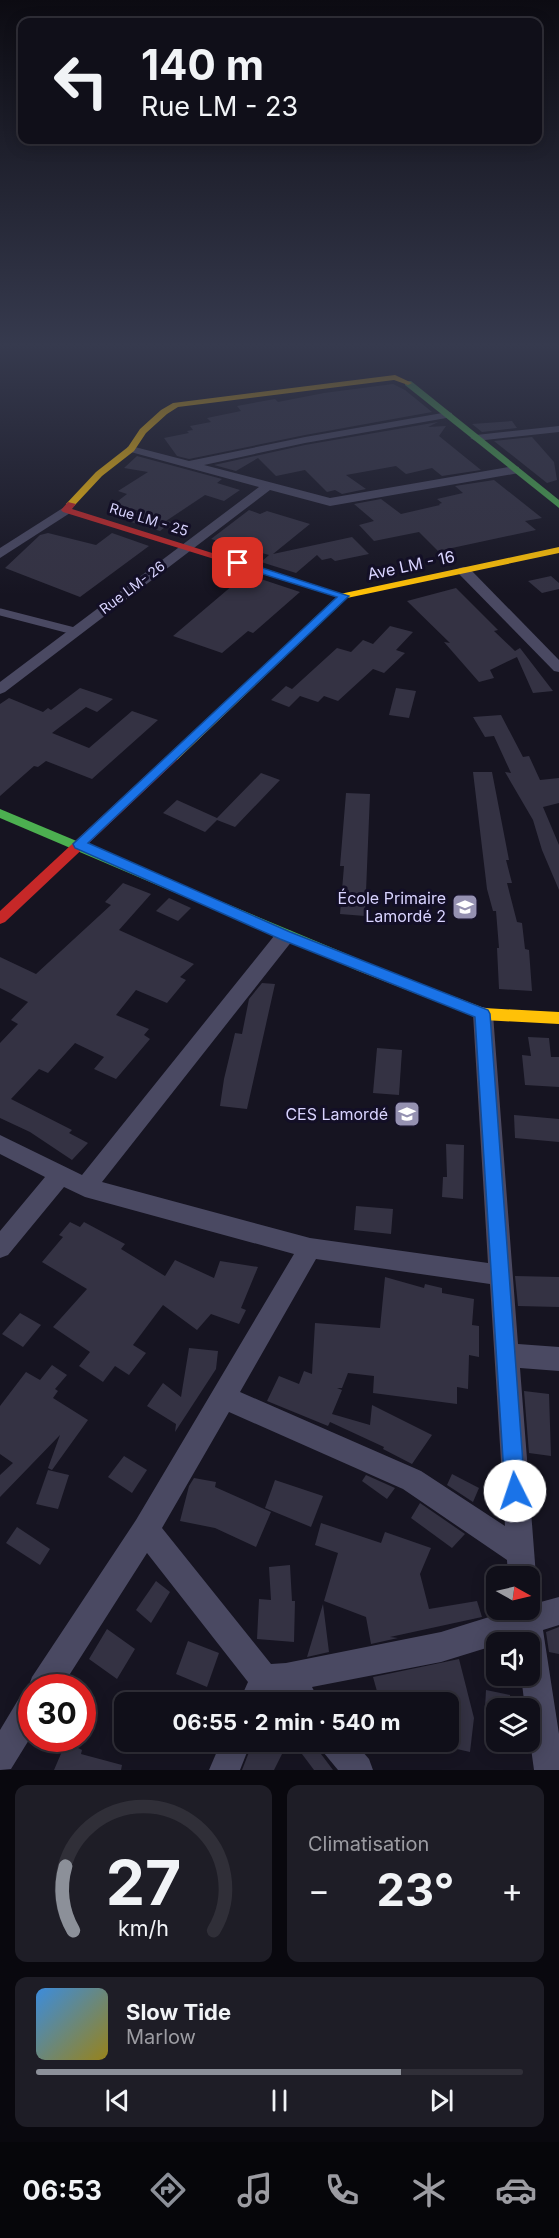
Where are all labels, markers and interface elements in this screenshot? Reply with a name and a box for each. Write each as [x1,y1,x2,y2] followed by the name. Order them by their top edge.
[141,39,264,90] text: 140 m
[42,42,120,120] icon: left
[141,90,298,123] text: Rue LM - 23
[108,499,190,539] street label: Rue LM - 25
[212,537,263,588] pin
[221,546,254,579] icon: arrive
[366,546,456,584] street label: Ave LM - 16
[96,557,168,617] street label: Rue LM- 26
[338,888,446,926] place label: École Primaire Lamordé 2
[450,892,480,922] school or university icon: École Primaire Lamordé 2
[392,1099,422,1129] school or university icon: CES Lamordé
[285,1104,388,1124] place label: CES Lamordé
[483,1459,547,1523] position arrow
[486,1566,540,1620] north arrow
[486,1566,540,1752] map controls
[486,1632,540,1686] button: sound
[18,1674,96,1752] speed limit sign: 30
[486,1698,540,1752] button: layers
[173,1709,401,1735] text: 06:55 · 2 min · 540 m
[308,1832,429,1856] text: Climatisation
[106,1845,181,1920] text: 27
[377,1862,454,1917] text: 23°
[308,1870,330,1910] text: −
[501,1870,523,1910] text: +
[118,1915,169,1941] text: km/h
[126,1999,231,2025] text: Slow Tide
[126,2025,196,2049] text: Marlow
[101,2084,134,2117] icon: previous
[263,2084,296,2117] icon: pause
[425,2084,458,2117] icon: next
[147,2169,189,2211] icon: directions
[234,2169,276,2211] icon: music
[321,2169,363,2211] icon: phone
[408,2169,450,2211] icon: climate
[495,2169,537,2211] icon: car
[22,2174,102,2207] text: 06:53

